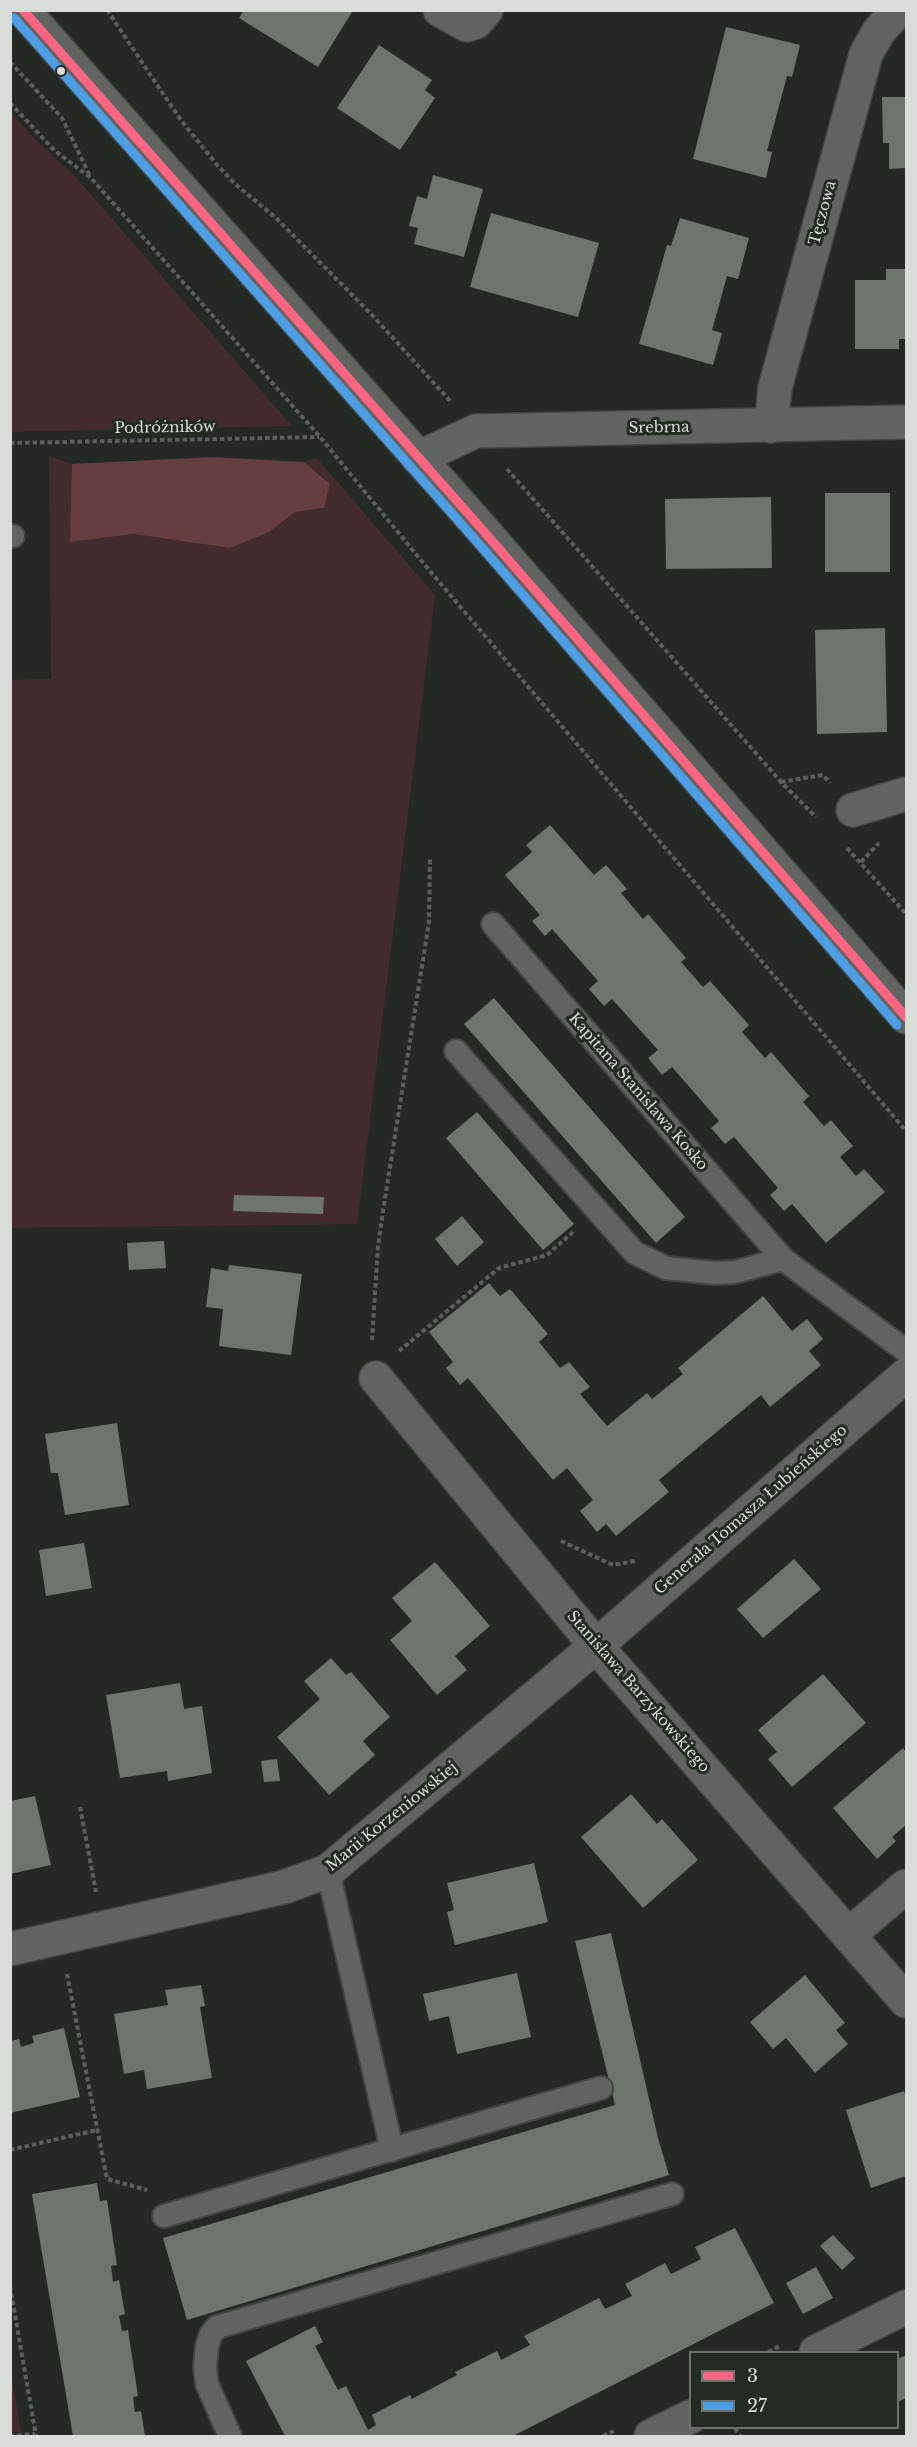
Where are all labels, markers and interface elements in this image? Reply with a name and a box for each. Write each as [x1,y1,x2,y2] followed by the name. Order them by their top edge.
[55,65,67,77] unlabelled marker
[806,179,840,247] street label: Tęczowa
[114,418,216,438] street label: Podróżników
[628,418,690,438] street label: Srebrna
[565,1010,711,1174] street label: Kapitana Stanisława Kosko
[651,1421,851,1599] street label: Generała Tomasza Łubieńskiego
[563,1608,713,1776] street label: Stanisława Barzykowskiego
[323,1759,461,1875] street label: Marii Korzeniowskiej
[689,2351,899,2429] legend
[747,2365,758,2387] text: 3
[747,2395,767,2417] text: 27

